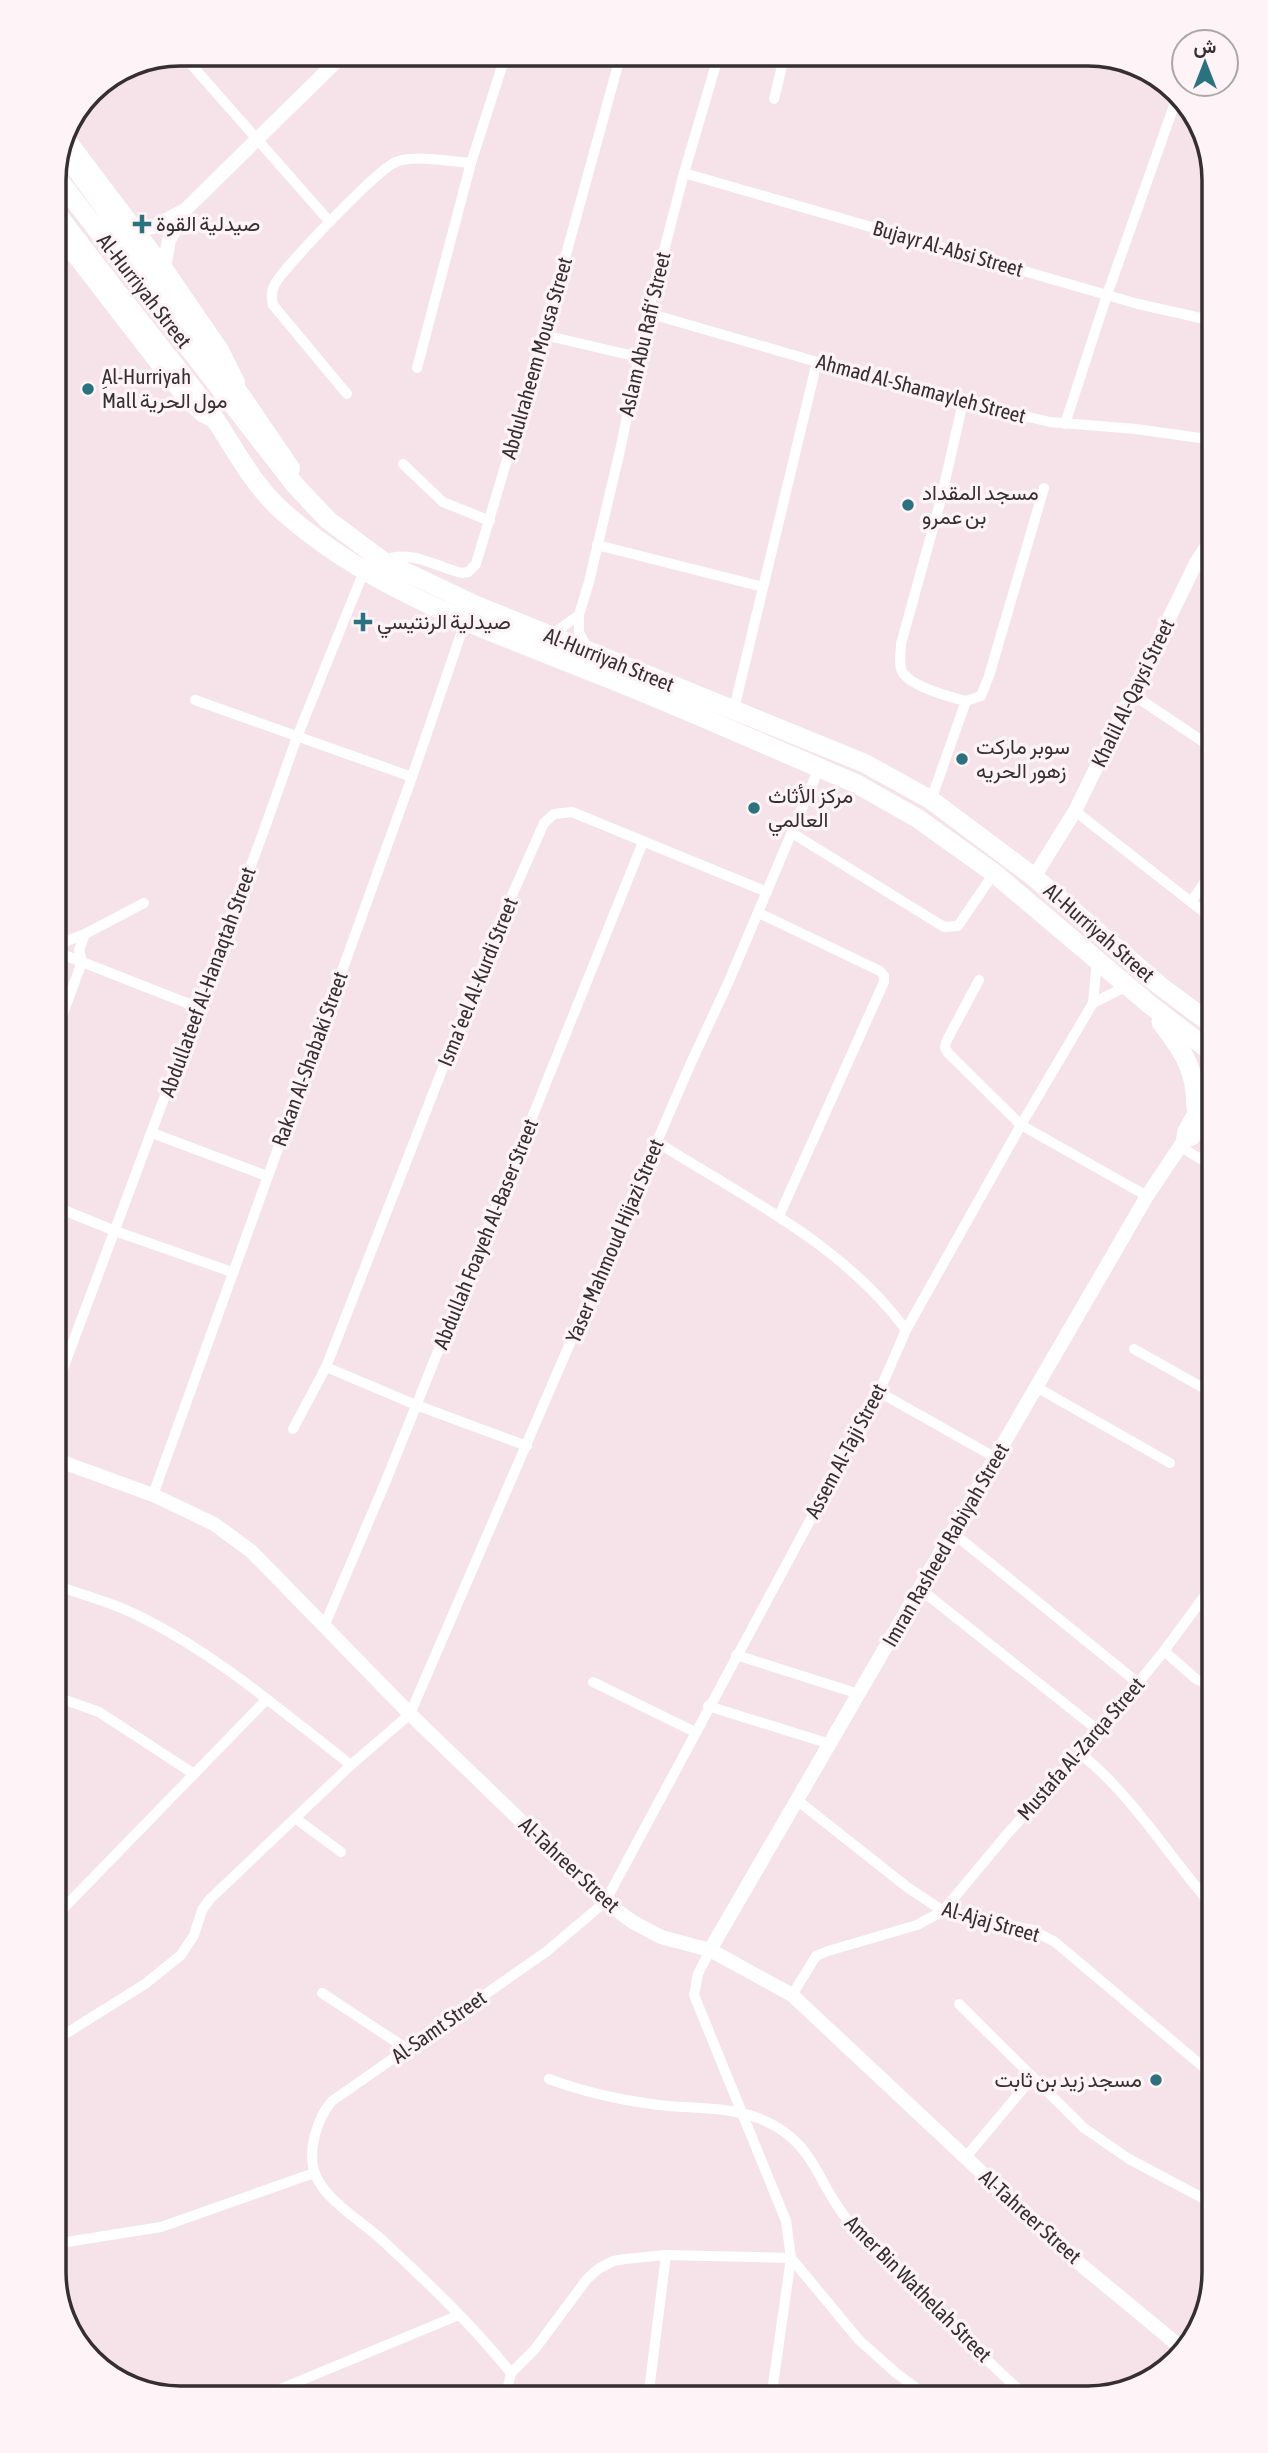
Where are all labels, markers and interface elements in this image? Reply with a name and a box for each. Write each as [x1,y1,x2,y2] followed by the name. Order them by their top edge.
[1170,28,1240,98] north arrow
[1194,35,1217,58] text: ش
[156,211,260,237] place label: صيدلية القوة
[870,215,1026,281] street label: Bujayr Al-Absi Street
[134,216,150,232] marker: صيدلية القوة
[93,229,197,352] street label: Al-Hurriyah Street
[613,249,675,418] street label: Aslam Abu Rafi‘ Street
[496,254,576,461] street label: Abdulraheem Mousa Street
[814,349,1029,428] street label: Ahmad Al-Shamayleh Street
[102,364,227,414] place label: ِAl-Hurriyah Mall مول الحرية
[80,381,96,397] marker: ِAl-Hurriyah Mall مول الحرية
[922,480,1039,530] place label: مسجد المقداد بن عمرو
[900,497,916,513] marker: مسجد المقداد بن عمرو
[377,609,511,639] place label: صيدلية الرنتيسي
[355,614,371,630] marker: صيدلية الرنتيسي
[1086,614,1178,771] street label: Khalil Al-Qaysi Street
[541,622,678,696] street label: Al-Hurriyah Street
[976,734,1070,784] place label: سوبر ماركت زهور الحريه
[954,751,970,767] marker: سوبر ماركت زهور الحريه
[768,783,853,837] place label: مركز الأثاث العالمي
[746,800,762,816] marker: مركز الأثاث العالمي
[154,864,260,1100] street label: Abdullateef Al-Hanaqtah Street
[1040,878,1160,987] street label: Al-Hurriyah Street
[432,894,522,1070] street label: Isma‘eel Al-Kurdi Street
[266,968,352,1149] street label: Rakan Al-Shabaki Street
[428,1115,542,1352] street label: Abdullah Foayeh Al-Baser Street
[560,1135,668,1346] street label: Yaser Mahmoud Hijazi Street
[800,1379,891,1522] street label: Assem Al-Taji Street
[877,1438,1013,1651] street label: Imran Rasheed Rabiyah Street
[1012,1672,1149,1825] street label: Mustafa Al-Zarqa Street
[515,1812,625,1917] street label: Al-Tahreer Street
[940,1896,1043,1946] street label: Al-Ajaj Street
[387,1985,490,2068] street label: Al-Samt Street
[995,2067,1142,2093] place label: مسجد زيد بن ثابت
[1148,2072,1164,2088] marker: مسجد زيد بن ثابت
[975,2164,1086,2268] street label: Al-Tahreer Street
[841,2210,997,2366] street label: Amer Bin Wathelah Street

